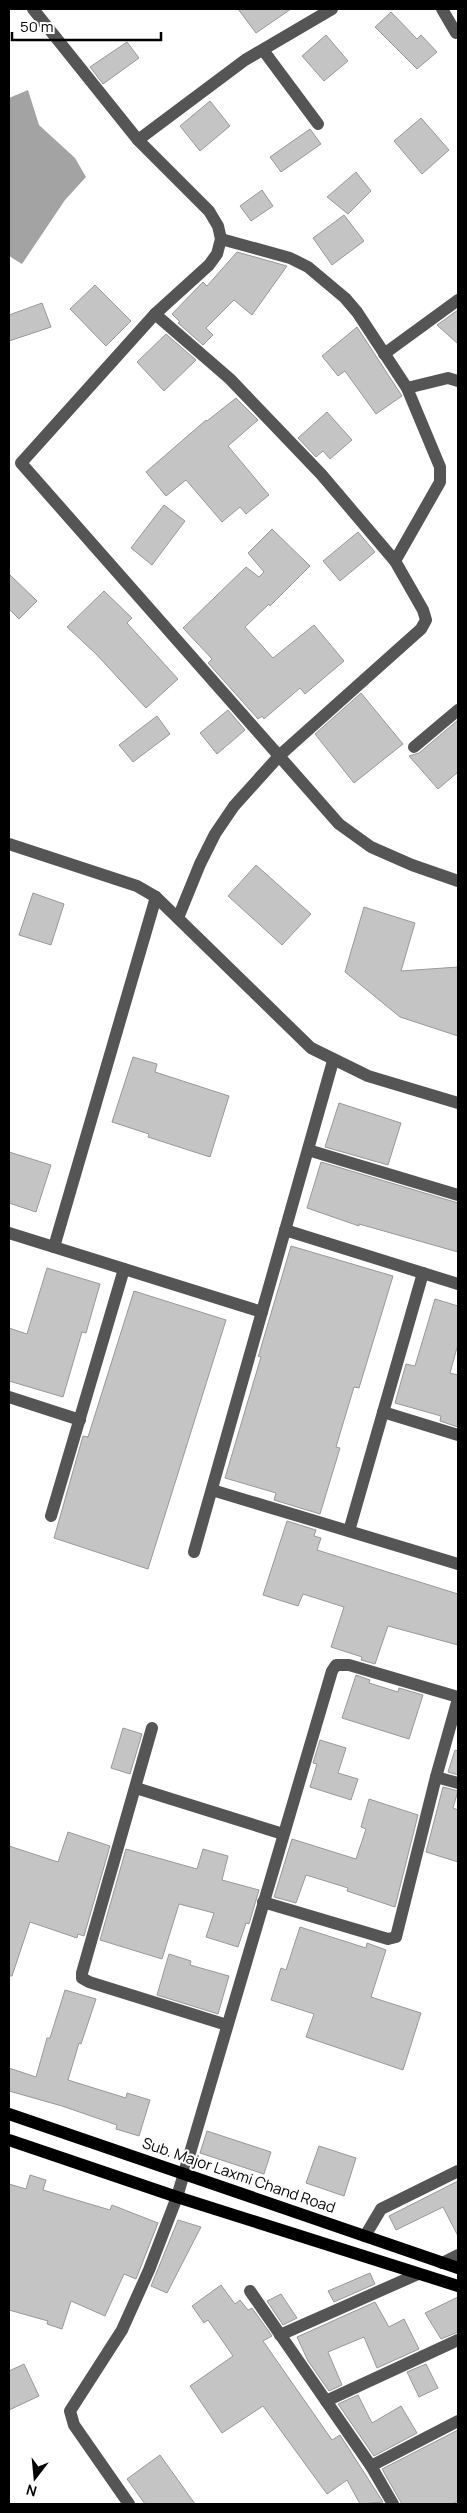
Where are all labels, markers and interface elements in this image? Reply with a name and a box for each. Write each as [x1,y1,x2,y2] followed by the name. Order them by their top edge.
[12,10,161,42] scale bar
[20,16,54,37] text: 50 m
[140,2132,338,2218] street label: Sub. Major Laxmi Chand Road
[10,2453,60,2503] north arrow
[24,2480,39,2501] text: N

